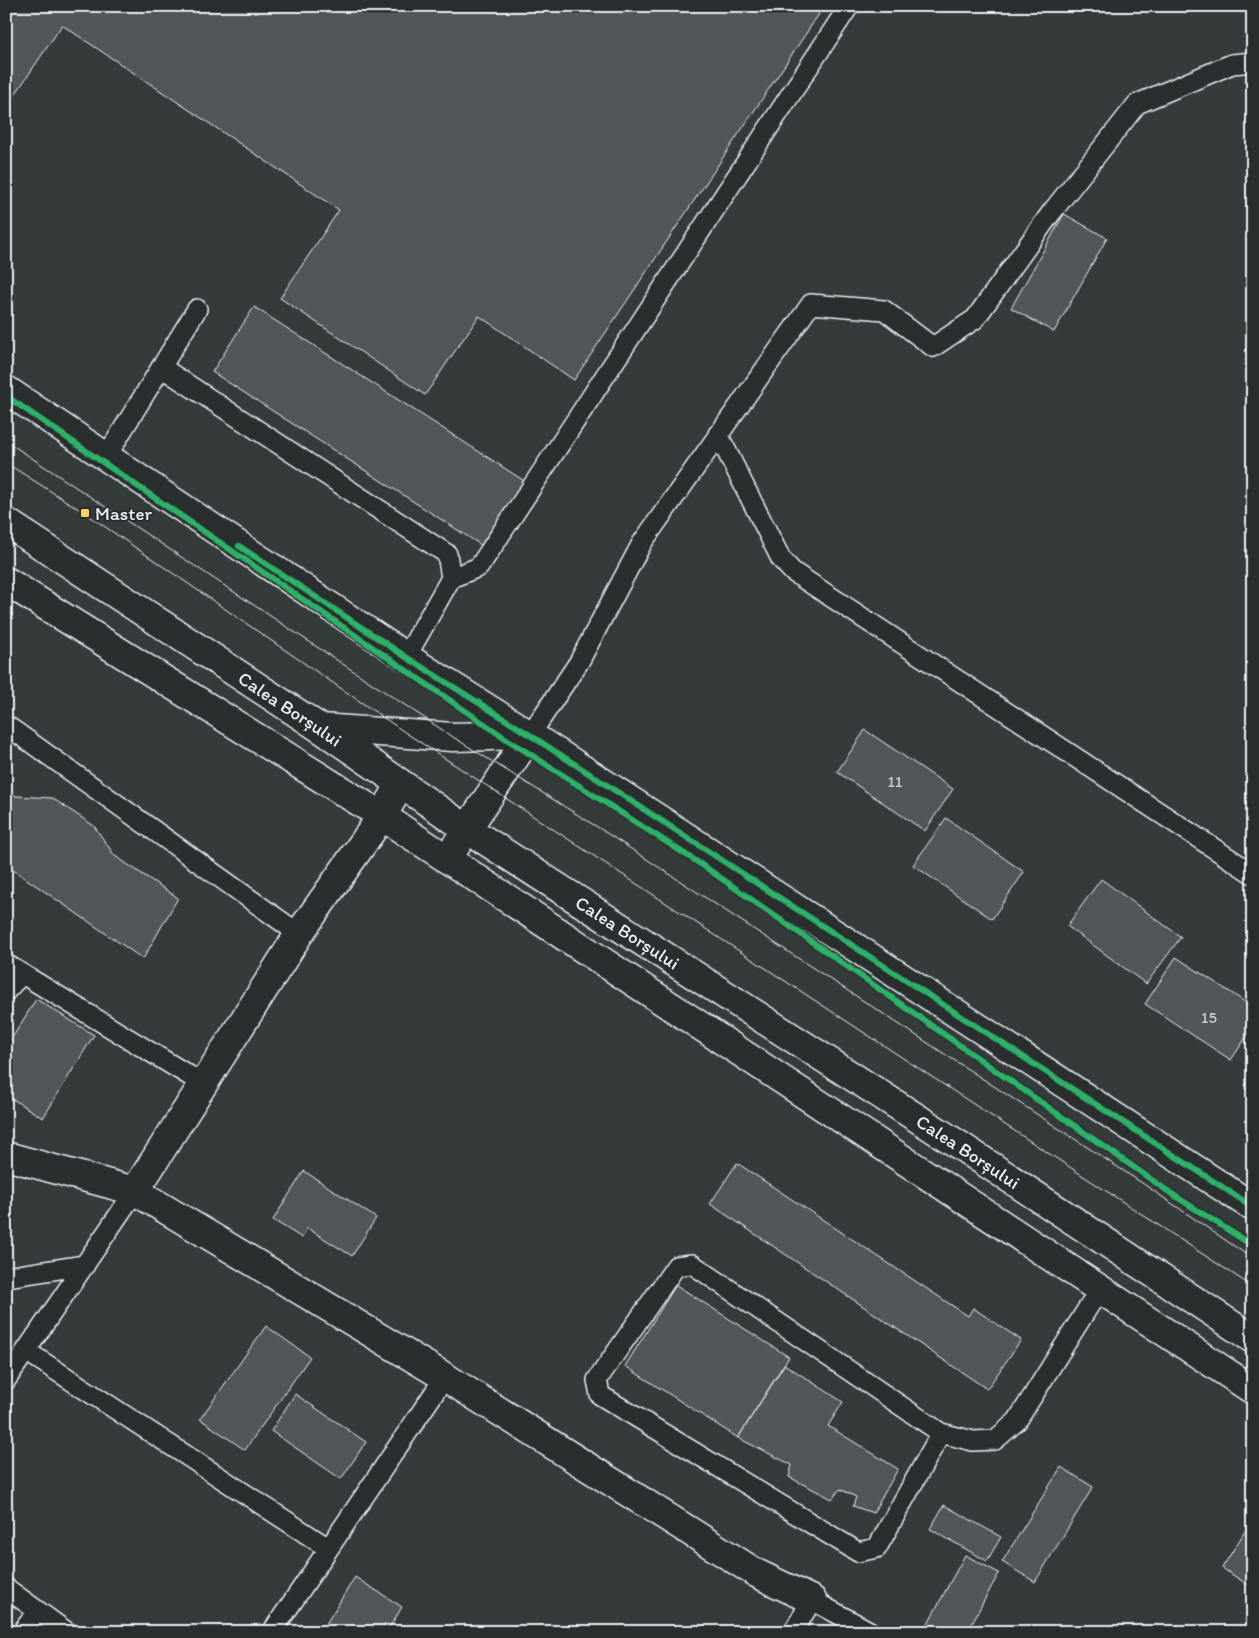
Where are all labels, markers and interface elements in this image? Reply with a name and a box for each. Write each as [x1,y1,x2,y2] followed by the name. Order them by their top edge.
[95,502,152,525] place label: Master
[79,507,91,519] marker: Master
[234,666,346,751] street label: Calea Borșului
[888,772,903,791] house number: 11
[571,890,684,974] street label: Calea Borșului
[1201,1008,1217,1027] house number: 15
[912,1109,1025,1194] street label: Calea Borșului

